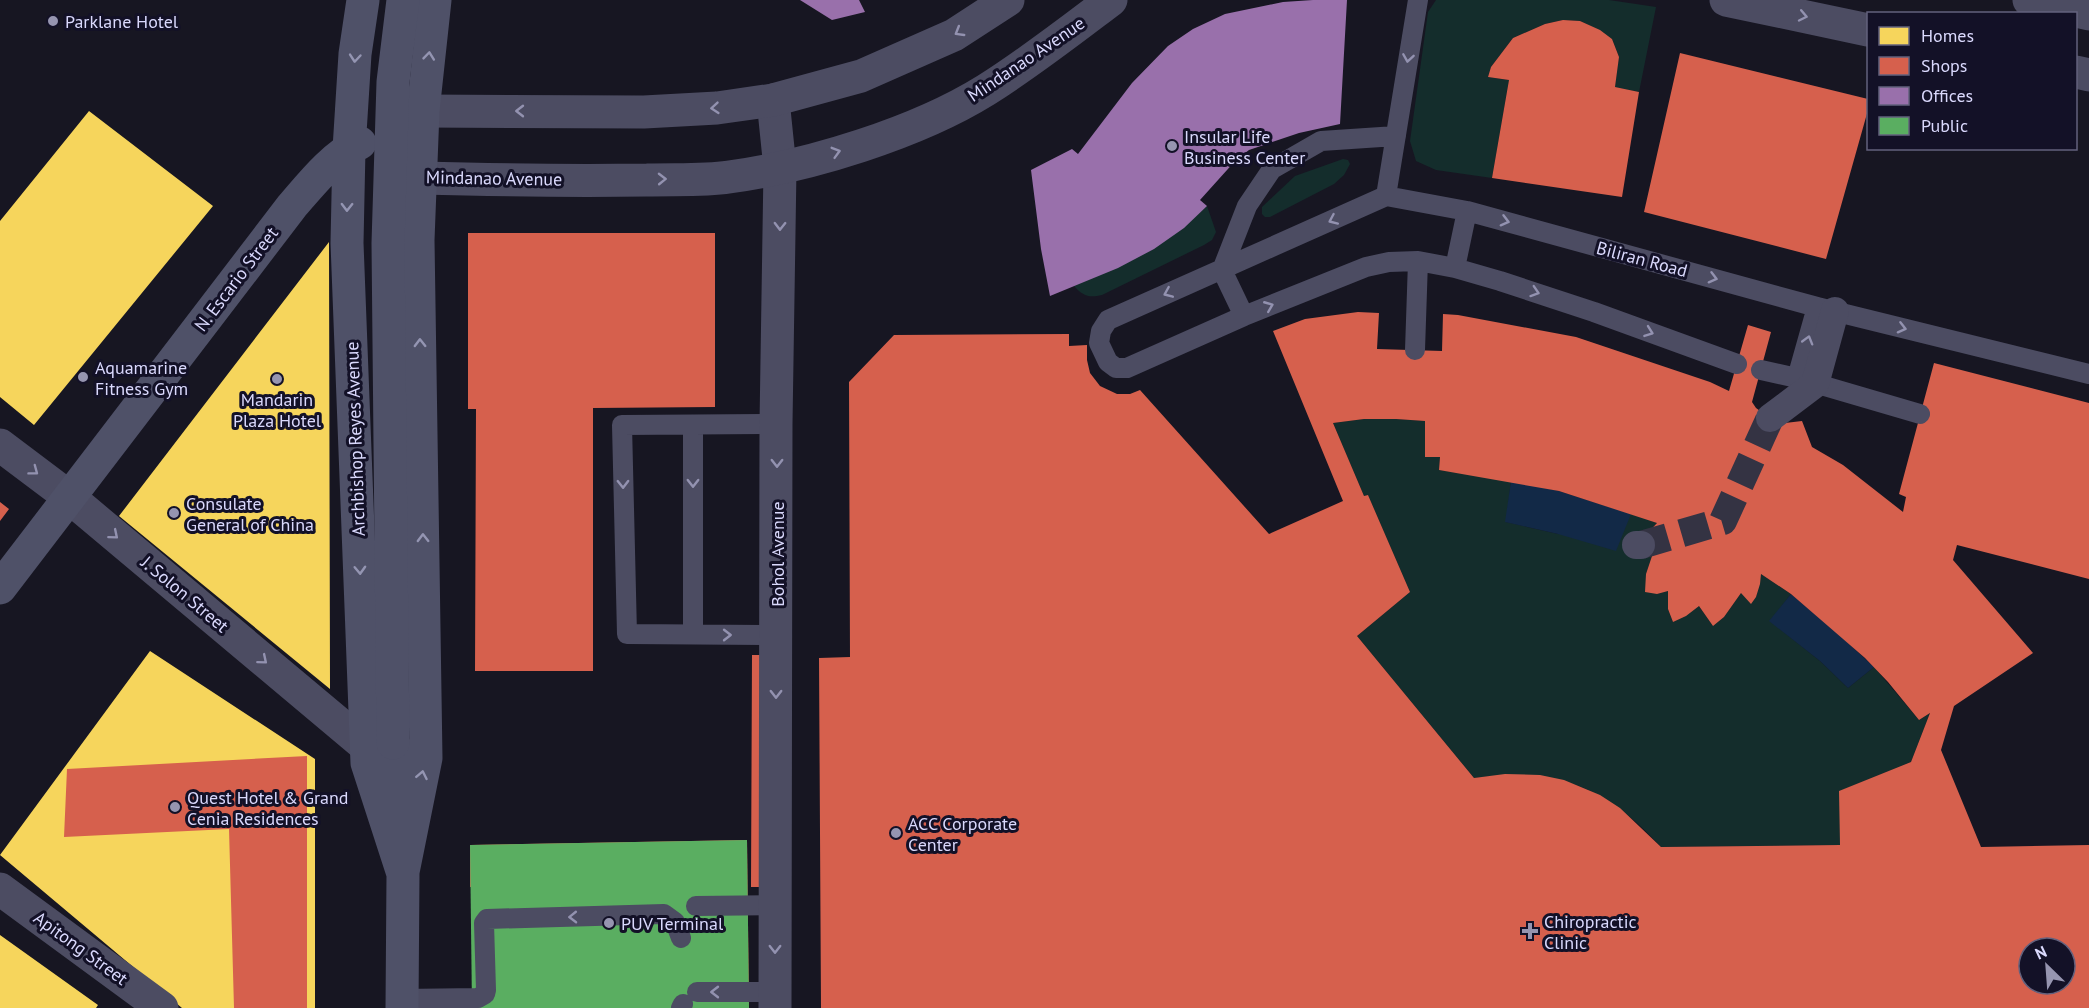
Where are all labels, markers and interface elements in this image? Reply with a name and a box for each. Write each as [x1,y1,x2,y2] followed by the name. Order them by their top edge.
[1798,9,1808,22] one-way arrow
[65,10,179,33] place label: Parklane Hotel
[963,11,1089,107] street label: Mindanao Avenue
[1867,12,2077,150] legend
[46,14,60,28] marker: Parklane Hotel
[955,24,965,36] one-way arrow
[1921,24,1974,47] text: Homes
[422,51,435,60] one-way arrow
[349,53,362,63] one-way arrow
[1403,53,1415,62] one-way arrow
[1921,54,1967,77] text: Shops
[1921,84,1973,107] text: Offices
[710,101,719,114] one-way arrow
[515,105,524,117] one-way arrow
[1921,114,1968,137] text: Public
[1184,125,1305,169] place label: Insular Life Business Center
[1165,139,1179,153] marker: Insular Life Business Center
[831,147,841,159] one-way arrow
[426,165,562,191] street label: Mindanao Avenue
[658,173,667,185] one-way arrow
[341,203,354,212] one-way arrow
[1328,212,1339,224] one-way arrow
[1500,214,1510,227] one-way arrow
[189,222,283,336] street label: N. Escario Street
[774,222,786,231] one-way arrow
[1594,236,1690,282] street label: Biliran Road
[1708,271,1718,284] one-way arrow
[1529,285,1540,298] one-way arrow
[1163,286,1174,298] one-way arrow
[1263,301,1274,313] one-way arrow
[1897,320,1907,333] one-way arrow
[1643,324,1654,337] one-way arrow
[1800,335,1813,345] one-way arrow
[414,339,426,348] one-way arrow
[340,341,370,537] street label: Archbishop Reyes Avenue
[95,356,188,400] place label: Aquamarine Fitness Gym
[76,370,90,384] marker: Aquamarine Fitness Gym
[270,372,284,386] marker: Mandarin Plaza Hotel
[233,388,322,432] place label: Mandarin Plaza Hotel
[771,459,783,468] one-way arrow
[28,464,39,475] one-way arrow
[617,479,629,488] one-way arrow
[687,479,699,488] one-way arrow
[186,492,314,536] place label: Consulate General of China
[766,501,789,607] street label: Bohol Avenue
[167,506,181,520] marker: Consulate General of China
[107,528,118,539] one-way arrow
[416,534,429,543] one-way arrow
[136,550,233,637] street label: J. Solon Street
[354,566,366,575] one-way arrow
[723,629,732,641] one-way arrow
[256,653,267,664] one-way arrow
[770,689,782,698] one-way arrow
[415,770,428,780] one-way arrow
[187,786,349,830] place label: Quest Hotel & Grand Cenia Residences
[168,800,182,814] marker: Quest Hotel & Grand Cenia Residences
[908,812,1017,856] place label: ACC Corporate Center
[889,826,903,840] marker: ACC Corporate Center
[29,906,133,990] street label: Apitong Street
[569,910,578,923] one-way arrow
[1544,910,1637,954] place label: Chiropractic Clinic
[621,912,724,935] place label: PUV Terminal
[602,916,616,930] marker: PUV Terminal
[1521,922,1539,940] marker: Chiropractic Clinic
[2017,936,2077,996] north arrow
[2032,941,2050,964] text: N
[769,944,781,953] one-way arrow
[711,986,720,998] one-way arrow

